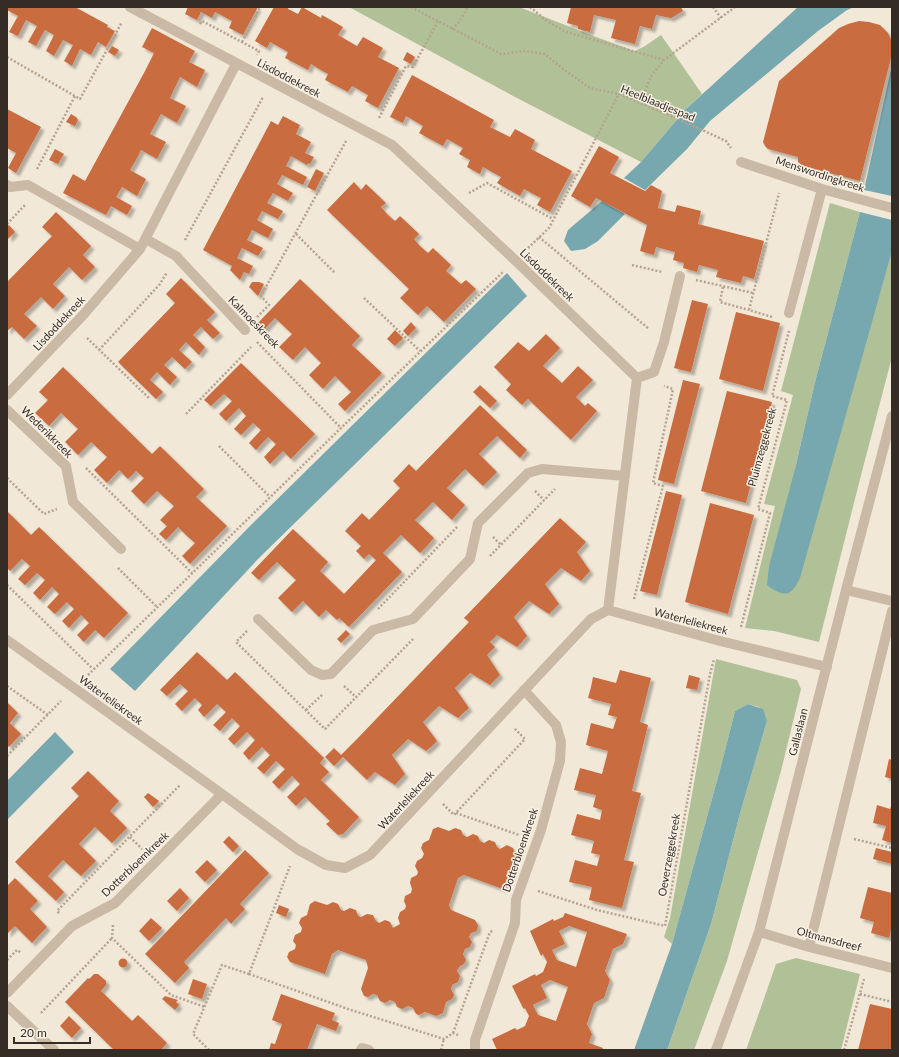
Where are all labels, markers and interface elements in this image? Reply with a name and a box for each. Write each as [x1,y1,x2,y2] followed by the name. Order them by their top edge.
[255,55,324,100] street label: Lisdoddekreek
[619,82,697,123] street label: Heelblaadjespad
[774,153,867,194] street label: Menswordingkreek
[518,246,577,304] street label: Lisdoddekreek
[30,292,88,353] street label: Lisdoddekreek
[226,293,283,351] street label: Kalmoeskreek
[19,403,76,460] street label: Wederikkreek
[745,405,778,488] street label: Pluimzeggekreek
[653,604,730,637] street label: Waterleliekreek
[77,672,146,727] street label: Waterleliekreek
[785,707,810,757] street label: Gallaslaan
[375,767,437,832] street label: Waterleliekreek
[499,806,540,894] street label: Dotterbloemkreek
[655,812,682,897] street label: Oeverzeggekreek
[98,828,171,899] street label: Dotterbloemkreek
[796,924,863,953] street label: Oltmansdreef
[14,1019,90,1045] scale bar
[20,1025,47,1040] text: 20 m

